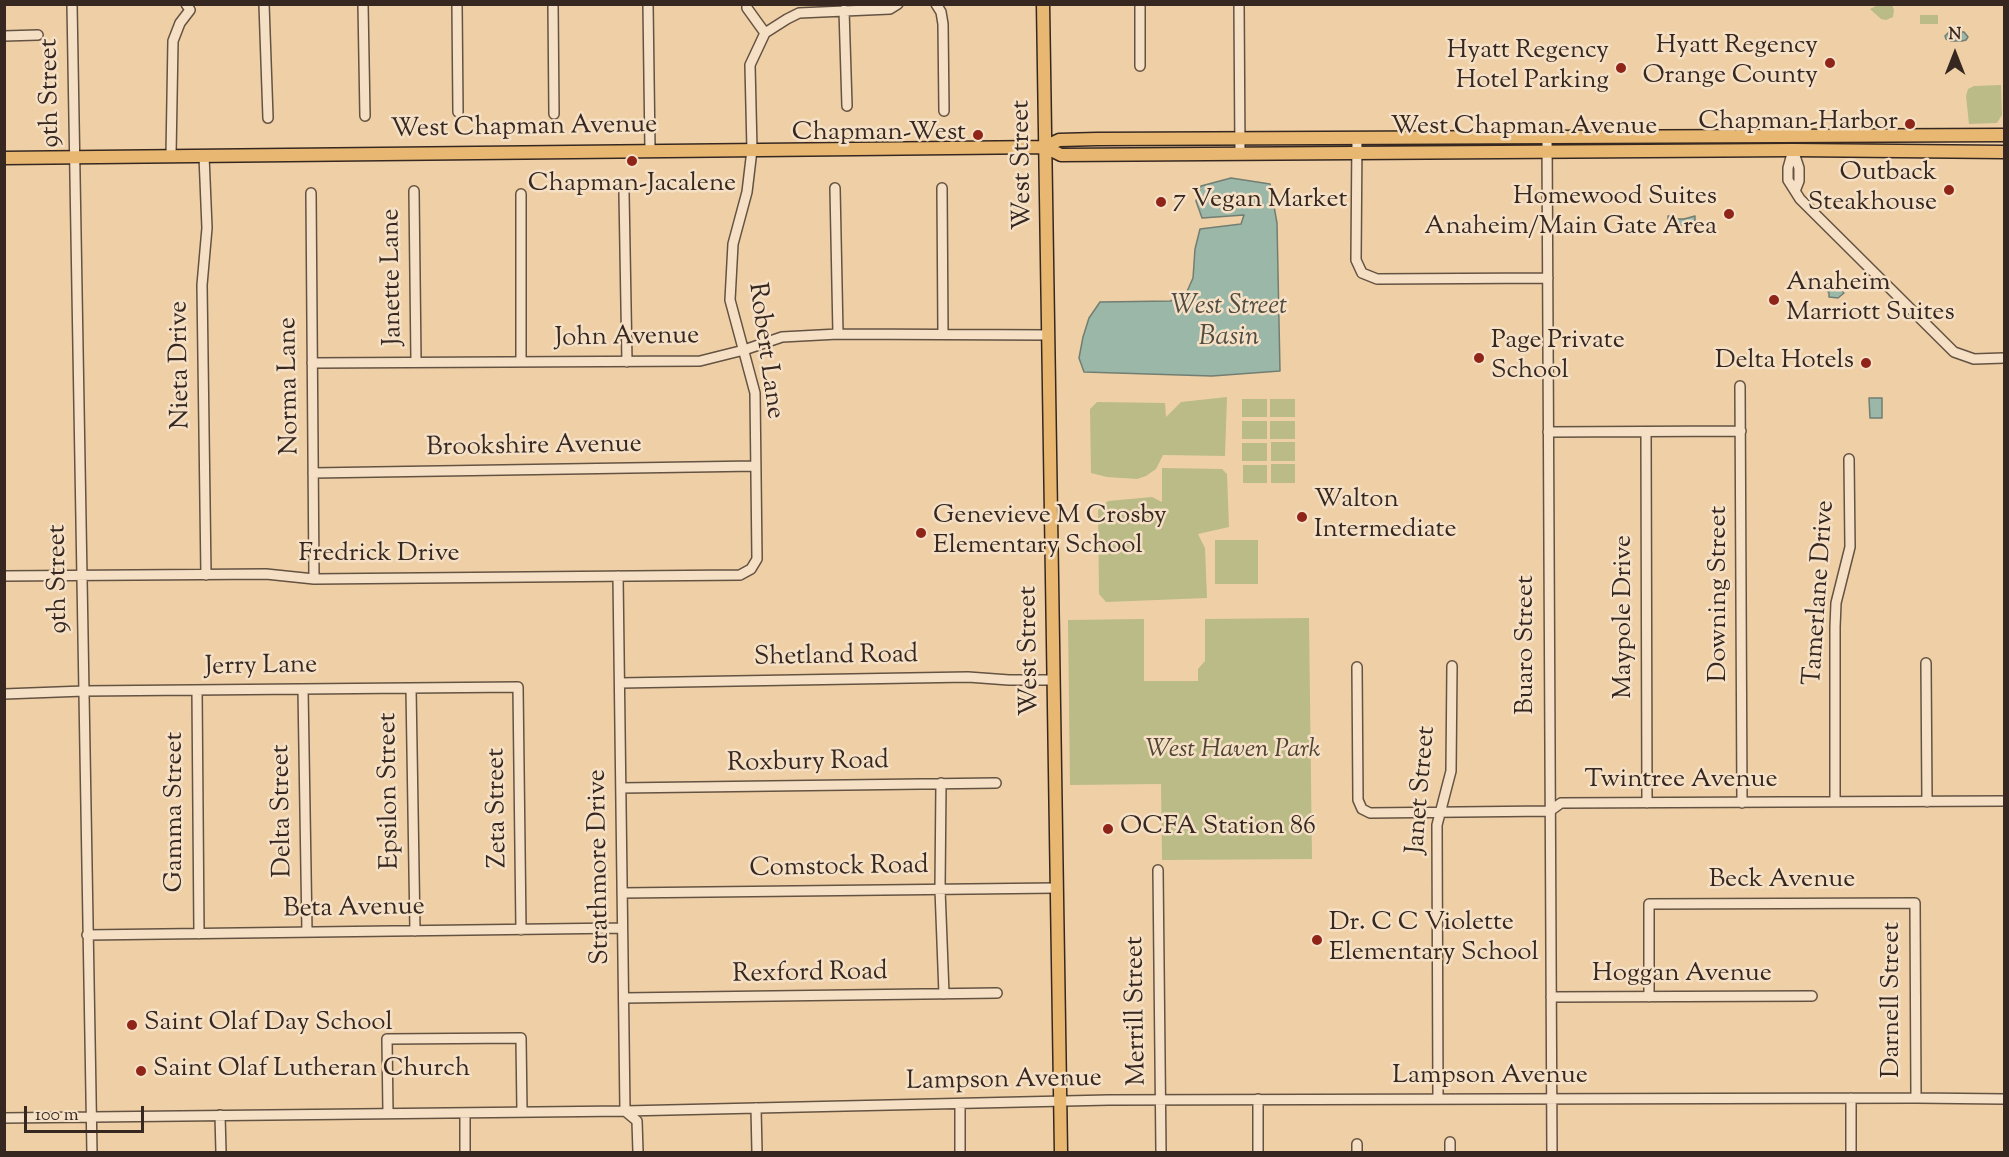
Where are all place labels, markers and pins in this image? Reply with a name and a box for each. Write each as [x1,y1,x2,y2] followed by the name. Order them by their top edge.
[1642,32,1818,94] place label: Hyatt Regency Orange County
[1447,37,1609,98] place label: Hyatt Regency Hotel Parking
[1823,56,1837,70] marker: Hyatt Regency Orange County
[1614,61,1628,75] marker: Hyatt Regency Hotel Parking
[1698,108,1898,140] place label: Chapman-Harbor
[1903,117,1917,131] marker: Chapman-Harbor
[792,119,966,151] place label: Chapman-West
[971,128,985,142] marker: Chapman-West
[625,154,639,168] marker: Chapman-Jacalene
[1808,159,1937,220] place label: Outback Steakhouse
[528,170,736,202] place label: Chapman-Jacalene
[1424,183,1717,244] place label: Homewood Suites Anaheim/Main Gate Area
[1942,183,1956,197] marker: Outback Steakhouse
[1173,186,1347,218] place label: 7 Vegan Market
[1154,195,1168,209] marker: 7 Vegan Market
[1722,207,1736,221] marker: Homewood Suites Anaheim/Main Gate Area
[1786,269,1955,330] place label: Anaheim Marriott Suites
[1767,293,1781,307] marker: Anaheim Marriott Suites
[1491,327,1625,388] place label: Page Private School
[1715,347,1854,379] place label: Delta Hotels
[1472,351,1486,365] marker: Page Private School
[1859,356,1873,370] marker: Delta Hotels
[1314,486,1457,548] place label: Walton Intermediate
[933,502,1167,564] place label: Genevieve M Crosby Elementary School
[1295,510,1309,524] marker: Walton Intermediate
[914,526,928,540] marker: Genevieve M Crosby Elementary School
[1120,813,1316,845] place label: OCFA Station 86
[1101,822,1115,836] marker: OCFA Station 86
[1329,909,1539,970] place label: Dr. C C Violette Elementary School
[1310,933,1324,947] marker: Dr. C C Violette Elementary School
[144,1009,393,1041] place label: Saint Olaf Day School
[125,1018,139,1032] marker: Saint Olaf Day School
[153,1055,470,1087] place label: Saint Olaf Lutheran Church
[134,1064,148,1078] marker: Saint Olaf Lutheran Church

